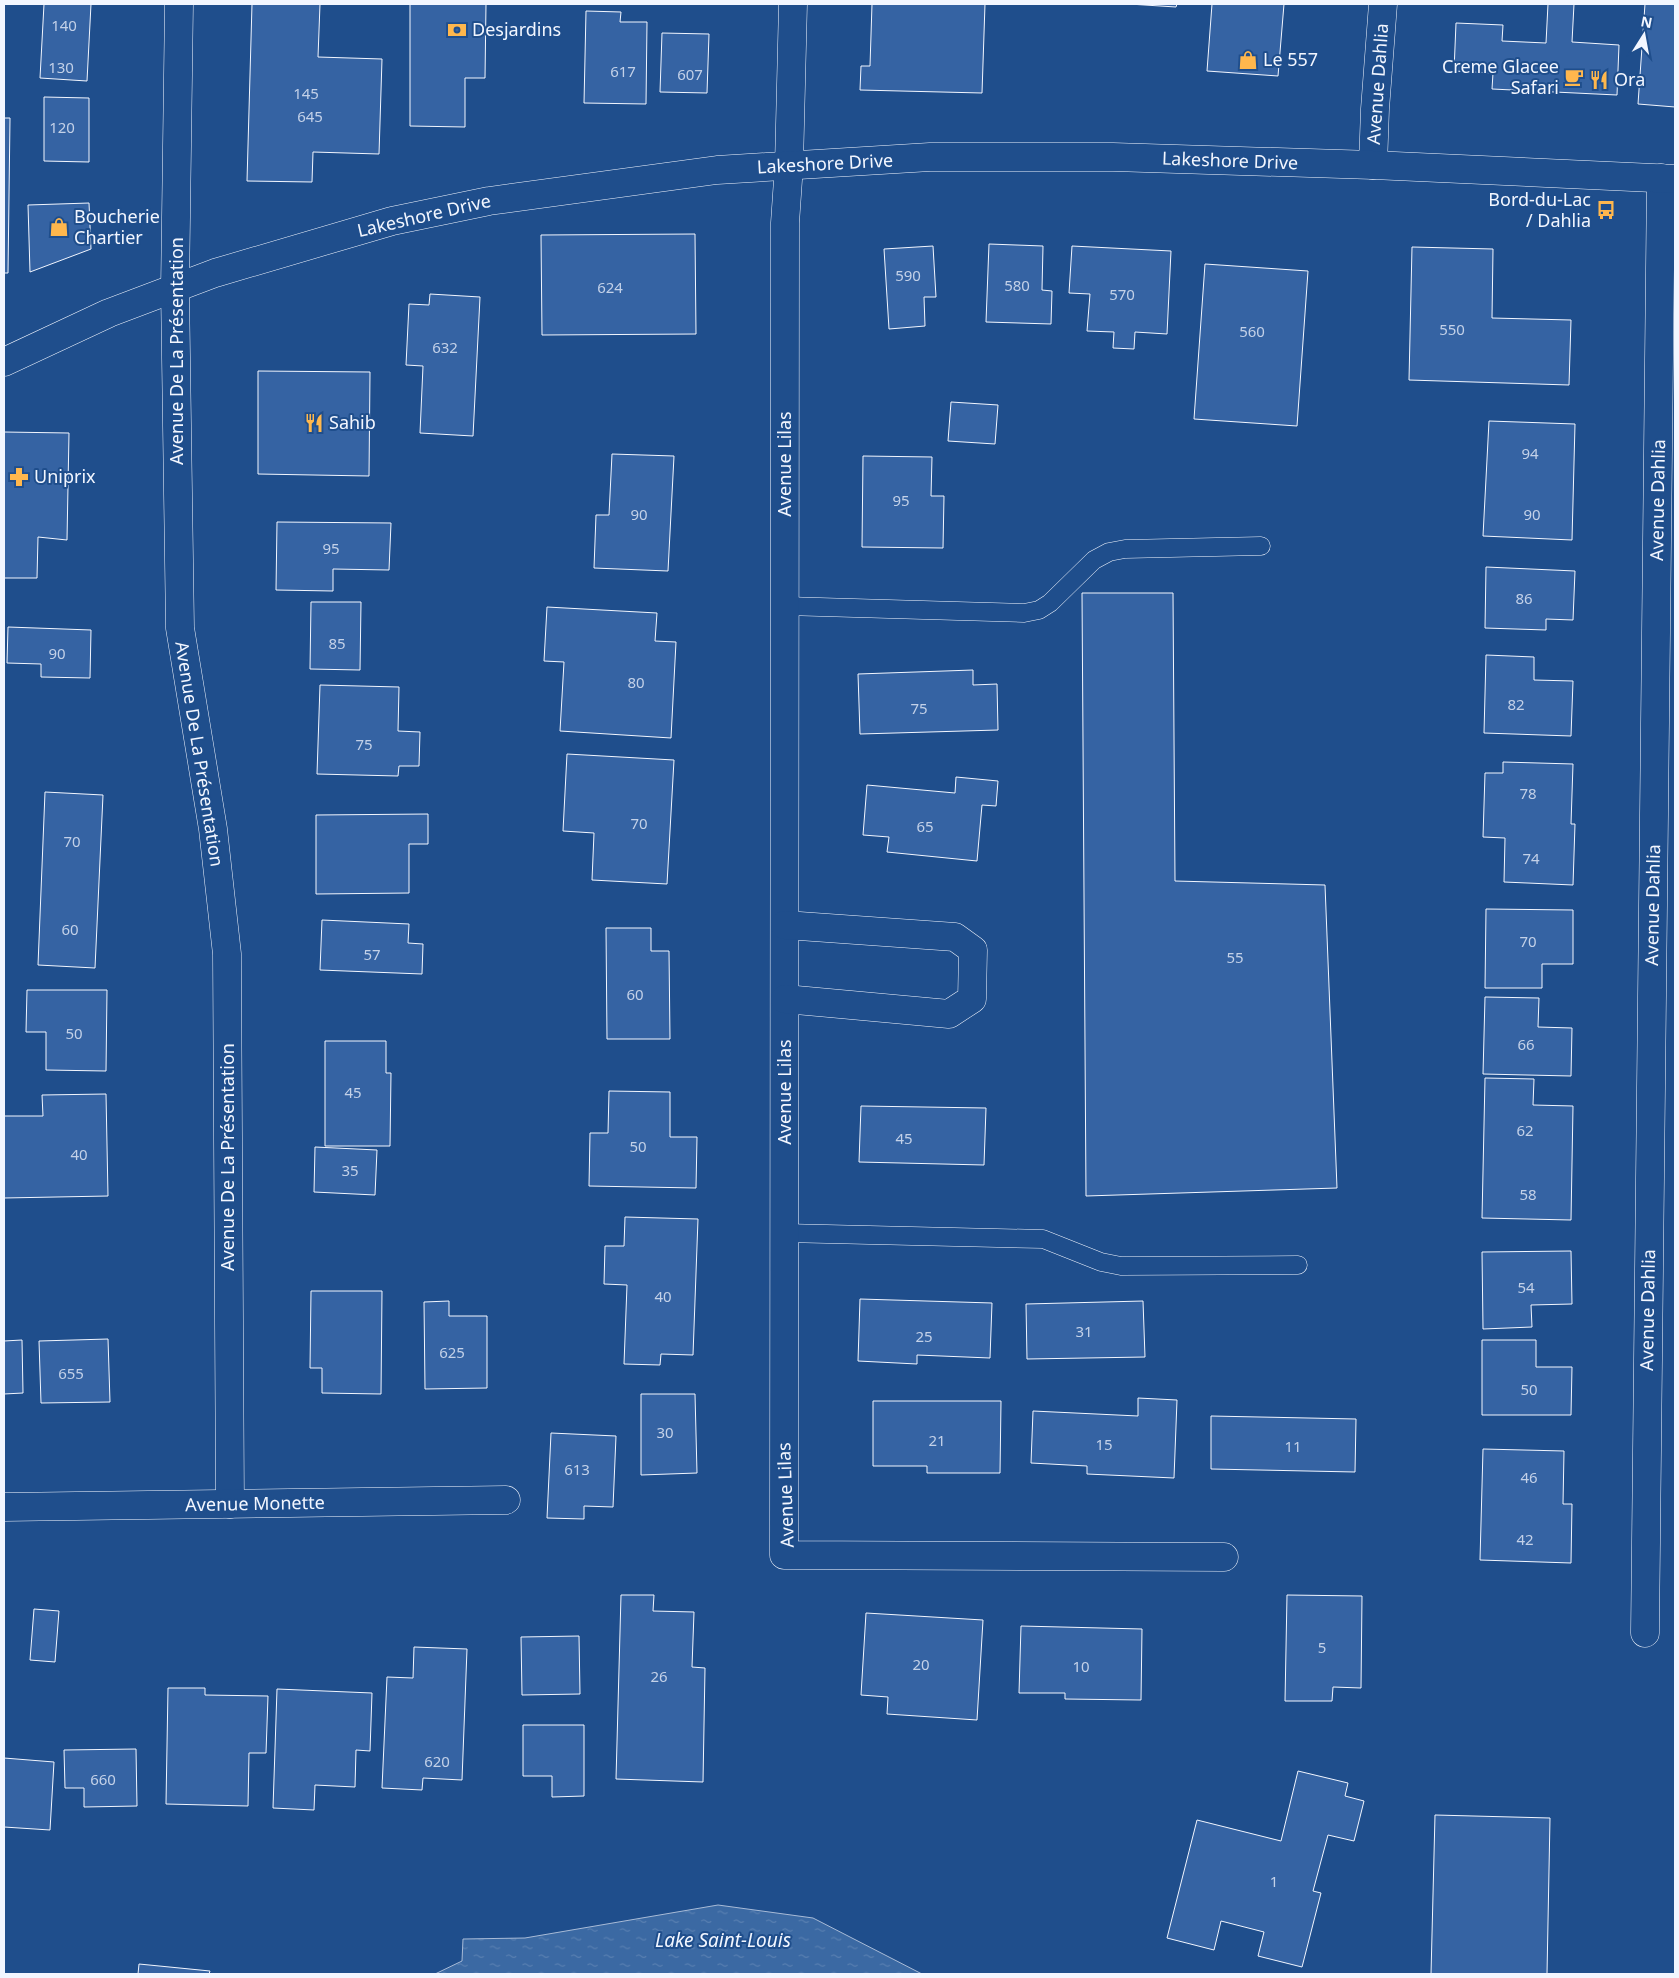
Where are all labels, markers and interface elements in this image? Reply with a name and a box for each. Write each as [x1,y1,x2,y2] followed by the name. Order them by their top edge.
[1619,10,1669,60] north arrow
[1639,11,1654,32] text: N
[51,15,77,35] house number: 140
[472,17,561,41] place label: Desjardins
[446,19,468,41] bank icon: Desjardins
[1361,22,1393,145] street label: Avenue Dahlia
[1263,47,1318,71] place label: Le 557
[1237,49,1259,71] shop icon: Le 557
[1442,54,1559,99] place label: Creme Glacee Safari
[48,57,74,77] house number: 130
[610,61,636,81] house number: 617
[677,64,703,84] house number: 607
[1563,66,1585,88] cafe icon: Creme Glacee Safari
[1614,67,1645,91] place label: Ora
[1588,69,1610,91] restaurant icon: Ora
[293,83,319,103] house number: 145
[297,106,323,126] house number: 645
[49,117,75,137] house number: 120
[1161,146,1299,174] street label: Lakeshore Drive
[756,147,894,179] street label: Lakeshore Drive
[1488,187,1591,232] place label: Bord-du-Lac / Dahlia
[355,188,493,242] street label: Lakeshore Drive
[1595,199,1617,221] bus stop icon: Bord-du-Lac / Dahlia
[74,204,160,249] place label: Boucherie Chartier
[48,216,70,238] shop icon: Boucherie Chartier
[164,237,188,465] street label: Avenue De La Présentation
[895,265,921,285] house number: 590
[1004,275,1030,295] house number: 580
[597,277,623,297] house number: 624
[1109,284,1135,304] house number: 570
[1439,319,1465,339] house number: 550
[1239,321,1265,341] house number: 560
[432,337,458,357] house number: 632
[329,410,376,434] place label: Sahib
[772,411,796,517] street label: Avenue Lilas
[303,412,325,434] restaurant icon: Sahib
[1644,439,1670,561] street label: Avenue Dahlia
[1521,443,1539,463] house number: 94
[34,464,96,488] place label: Uniprix
[8,466,30,488] pharmacy icon: Uniprix
[892,490,910,510] house number: 95
[630,504,648,524] house number: 90
[1523,504,1541,524] house number: 90
[322,538,340,558] house number: 95
[1515,588,1533,608] house number: 86
[328,633,346,653] house number: 85
[170,639,230,868] street label: Avenue De La Présentation
[48,643,66,663] house number: 90
[627,672,645,692] house number: 80
[1507,694,1525,714] house number: 82
[910,698,928,718] house number: 75
[355,734,373,754] house number: 75
[1519,783,1537,803] house number: 78
[630,813,648,833] house number: 70
[916,816,934,836] house number: 65
[63,831,81,851] house number: 70
[1639,844,1665,966] street label: Avenue Dahlia
[1522,848,1540,868] house number: 74
[61,919,79,939] house number: 60
[1519,931,1537,951] house number: 70
[363,944,381,964] house number: 57
[1226,947,1244,967] house number: 55
[626,984,644,1004] house number: 60
[65,1023,83,1043] house number: 50
[1517,1034,1535,1054] house number: 66
[772,1039,796,1145] street label: Avenue Lilas
[215,1043,239,1271] street label: Avenue De La Présentation
[344,1082,362,1102] house number: 45
[1516,1120,1534,1140] house number: 62
[895,1128,913,1148] house number: 45
[629,1136,647,1156] house number: 50
[70,1144,88,1164] house number: 40
[341,1160,359,1180] house number: 35
[1519,1184,1537,1204] house number: 58
[1634,1249,1660,1371] street label: Avenue Dahlia
[1517,1277,1535,1297] house number: 54
[654,1286,672,1306] house number: 40
[1075,1321,1093,1341] house number: 31
[915,1326,933,1346] house number: 25
[439,1342,465,1362] house number: 625
[58,1363,84,1383] house number: 655
[1520,1379,1538,1399] house number: 50
[656,1422,674,1442] house number: 30
[928,1430,946,1450] house number: 21
[1095,1434,1113,1454] house number: 15
[1284,1436,1302,1456] house number: 11
[771,1442,799,1548] street label: Avenue Lilas
[564,1459,590,1479] house number: 613
[1520,1467,1538,1487] house number: 46
[185,1490,325,1516] street label: Avenue Monette
[1516,1529,1534,1549] house number: 42
[1318,1637,1326,1657] house number: 5
[912,1654,930,1674] house number: 20
[1072,1656,1090,1676] house number: 10
[650,1666,668,1686] house number: 26
[424,1751,450,1771] house number: 620
[90,1769,116,1789] house number: 660
[1270,1871,1278,1891] house number: 1
[655,1927,791,1953] water label: Lake Saint-Louis

